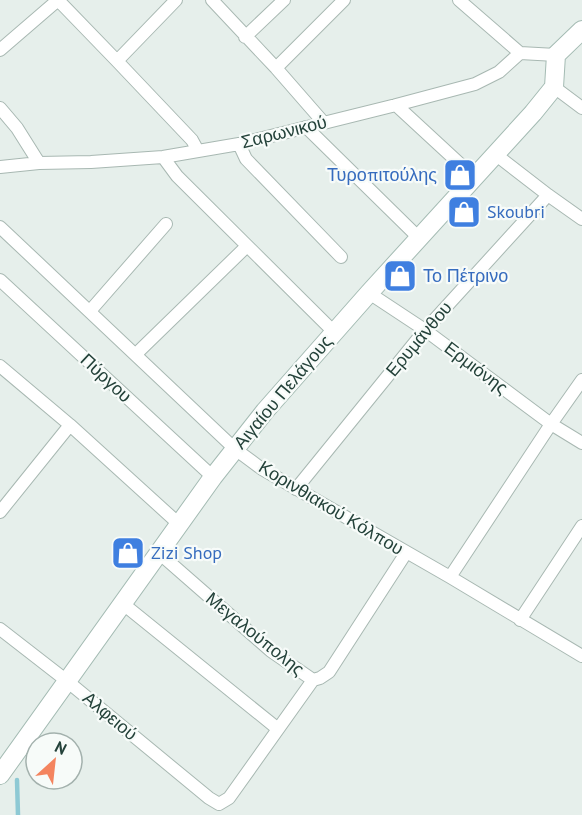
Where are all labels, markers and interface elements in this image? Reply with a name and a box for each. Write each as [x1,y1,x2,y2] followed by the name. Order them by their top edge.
[239,110,329,153] street label: Σαρωνικού
[442,157,478,193] shop icon: Τυροπιτούλης
[327,163,437,186] place label: Τυροπιτούλης
[446,194,482,230] shop icon: Skoubri
[487,200,545,223] place label: Skoubri
[382,258,418,294] shop icon: Το Πέτρινο
[423,264,508,287] place label: Το Πέτρινο
[380,296,457,381] street label: Ερυμάνθου
[228,330,337,453] street label: Αιγαίου Πελάγους
[440,336,513,399] street label: Ερμιόνης
[76,348,137,407] street label: Πύργου
[255,455,408,560] street label: Κορινθιακού Κόλπου
[110,535,146,571] shop icon: Zizi Shop
[151,541,222,564] place label: Zizi Shop
[201,587,310,681] street label: Μεγαλούπολης
[78,686,142,745] street label: Αλφειού
[24,731,84,791] north arrow
[52,736,70,759] text: N

